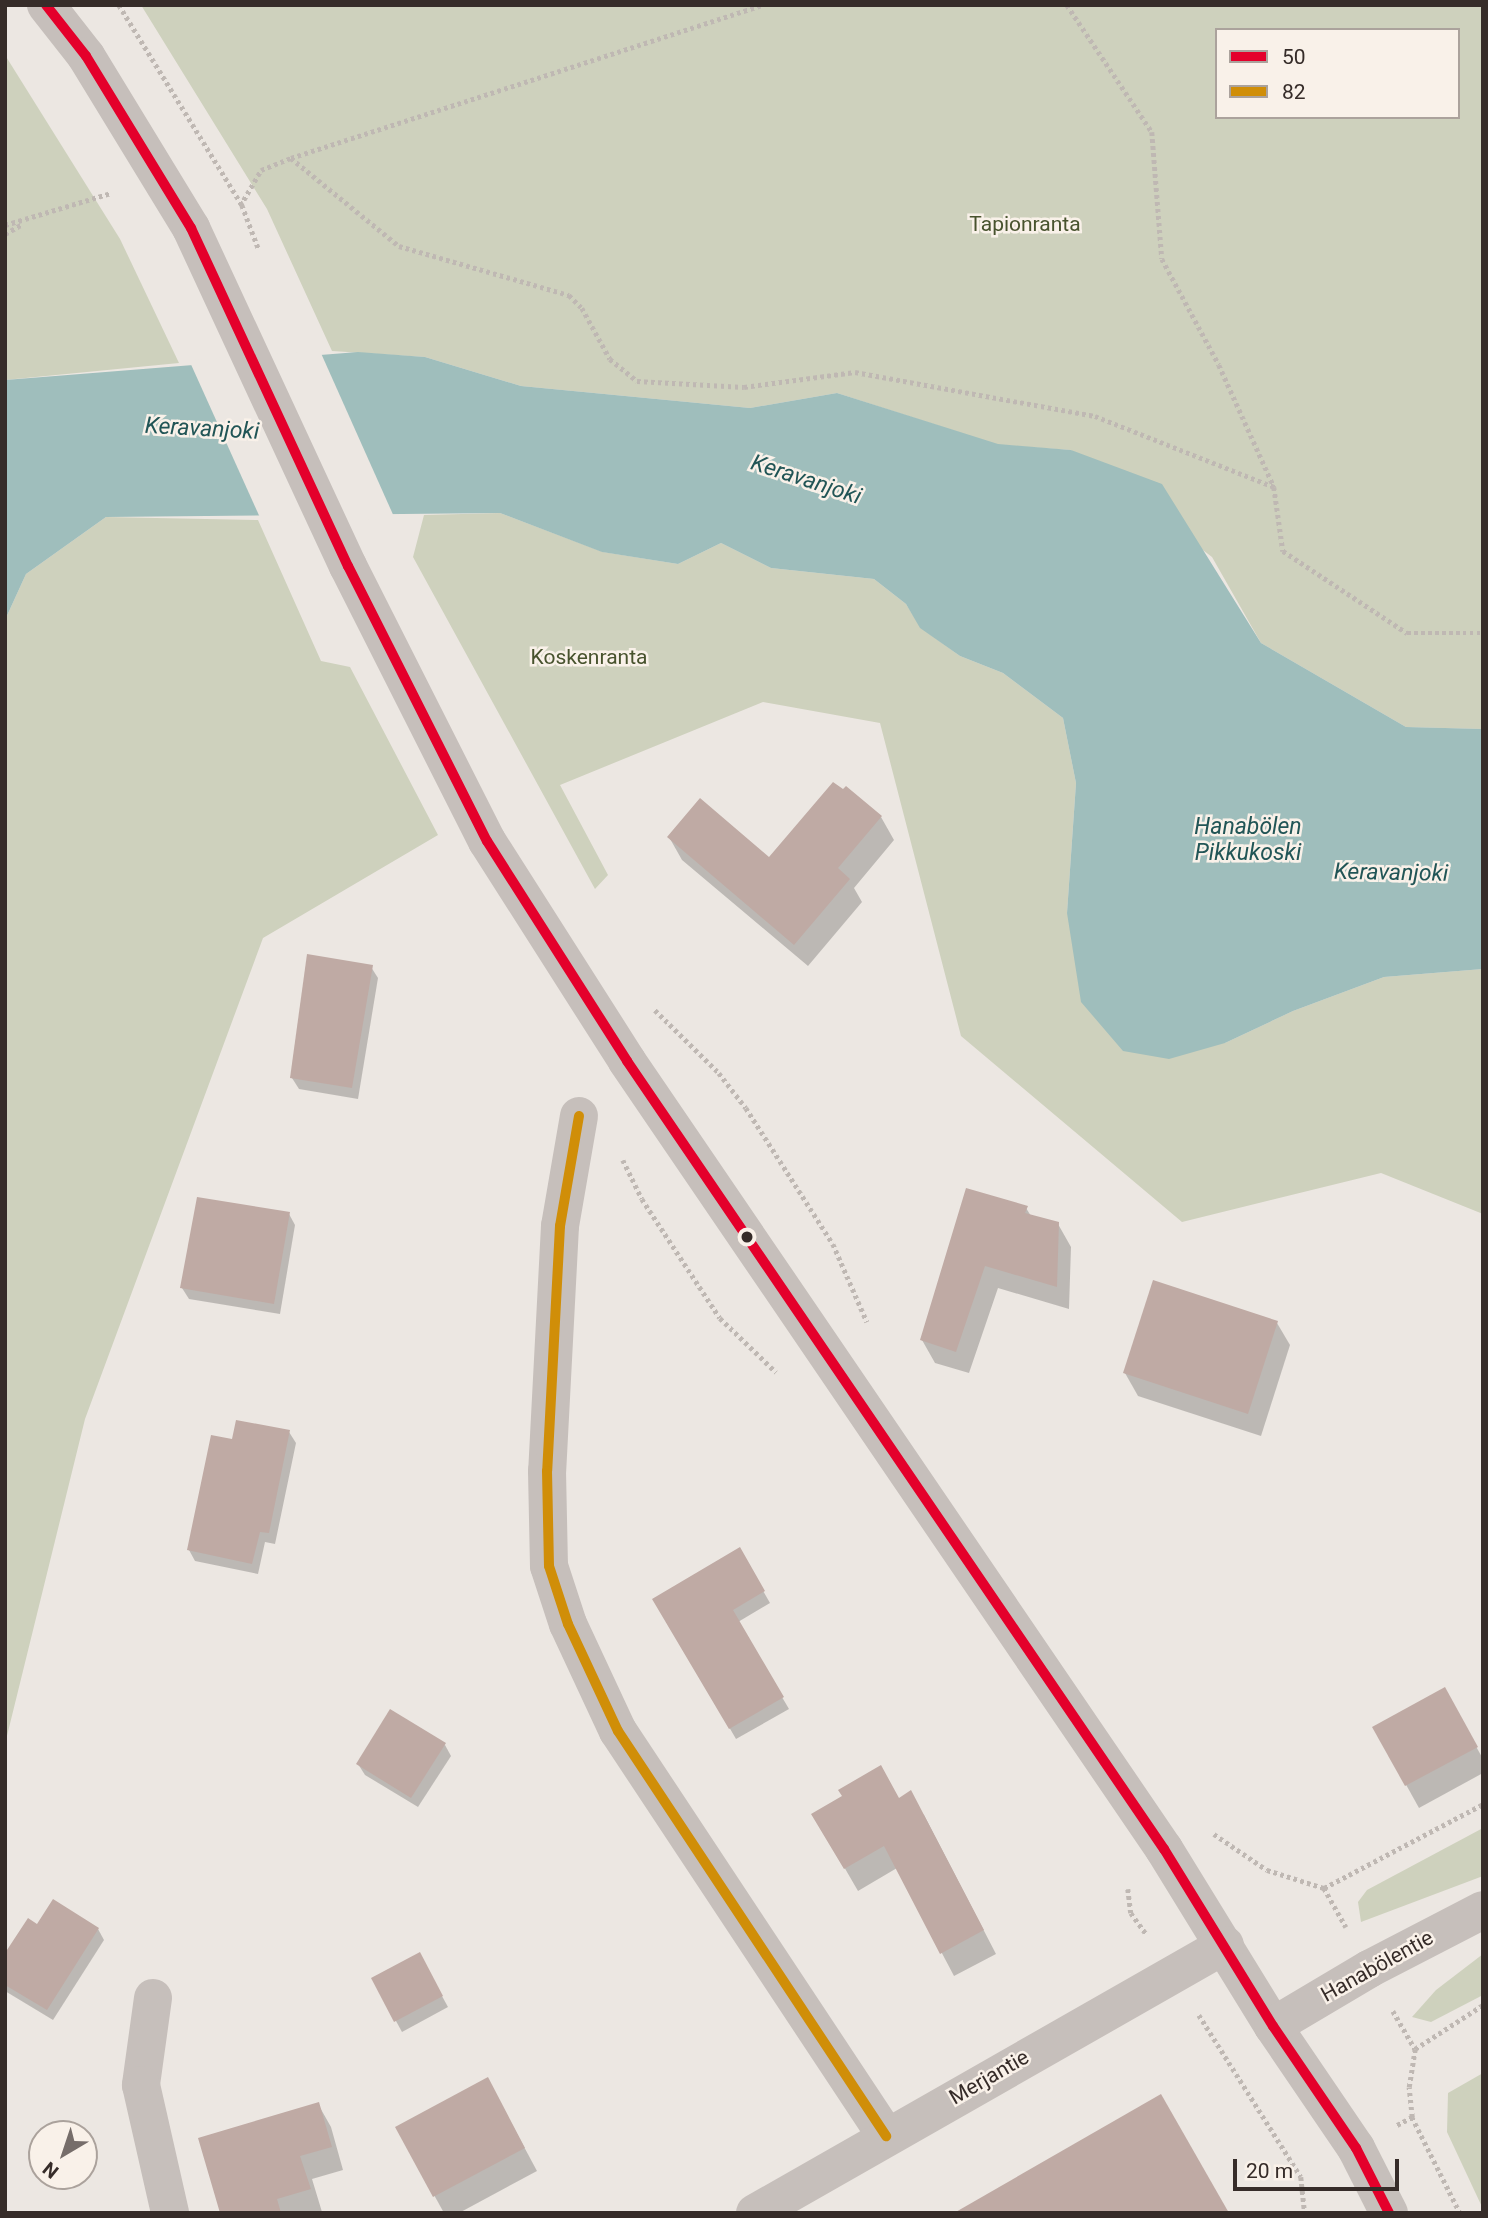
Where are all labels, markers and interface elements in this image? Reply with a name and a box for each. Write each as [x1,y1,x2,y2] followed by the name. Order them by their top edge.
[1215,28,1460,119] legend
[1282,45,1306,69] text: 50
[1282,80,1306,104] text: 82
[969,211,1081,237] park label: Tapionranta
[144,412,260,446] water label: Keravanjoki
[747,449,865,511] water label: Keravanjoki
[531,644,647,670] park label: Koskenranta
[1194,813,1302,867] water label: Hanabölen Pikkukoski
[1334,858,1448,888] water label: Keravanjoki
[740,1230,754,1244] unlabelled marker
[1317,1925,1437,2007] street label: Hanabölentie
[945,2044,1033,2110] street label: Merjantie
[28,2120,98,2190] north arrow
[1236,2144,1402,2188] scale bar
[38,2157,63,2183] text: N
[1246,2159,1293,2183] text: 20 m

